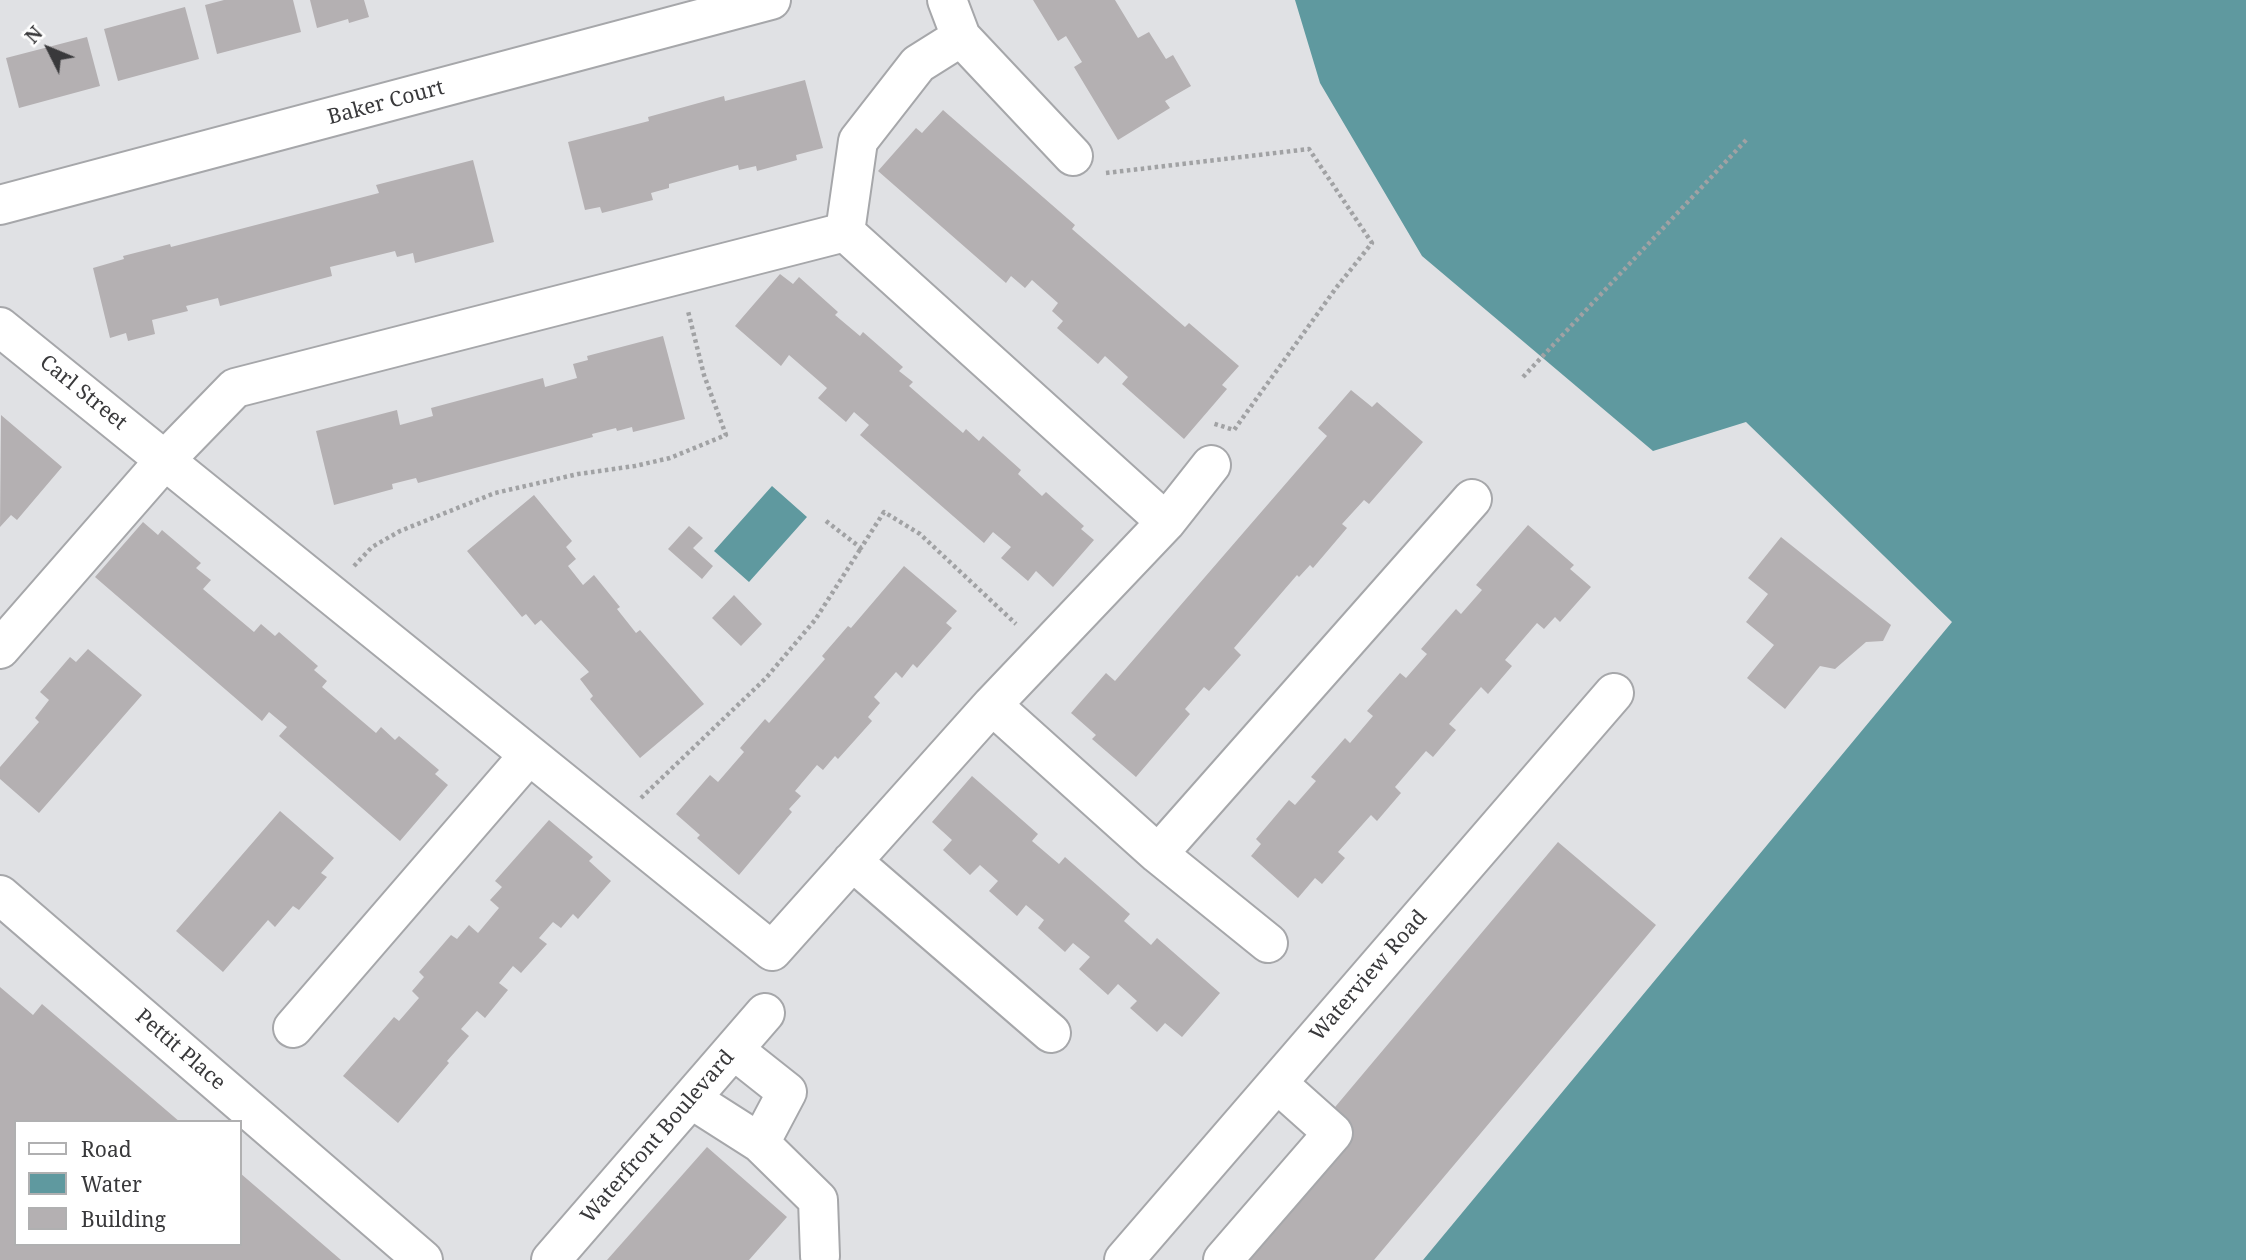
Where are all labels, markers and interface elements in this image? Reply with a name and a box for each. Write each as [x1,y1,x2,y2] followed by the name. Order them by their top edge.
[14,14,84,84] north arrow
[19,20,48,49] text: N
[325,75,447,131] street label: Baker Court
[34,350,132,436] street label: Carl Street
[1305,905,1433,1047] street label: Waterview Road
[130,1004,230,1096] street label: Pettit Place
[576,1045,740,1229] street label: Waterfront Boulevard
[14,1120,242,1246] legend
[81,1135,132,1163] text: Road
[81,1170,142,1198] text: Water
[81,1205,166,1233] text: Building

